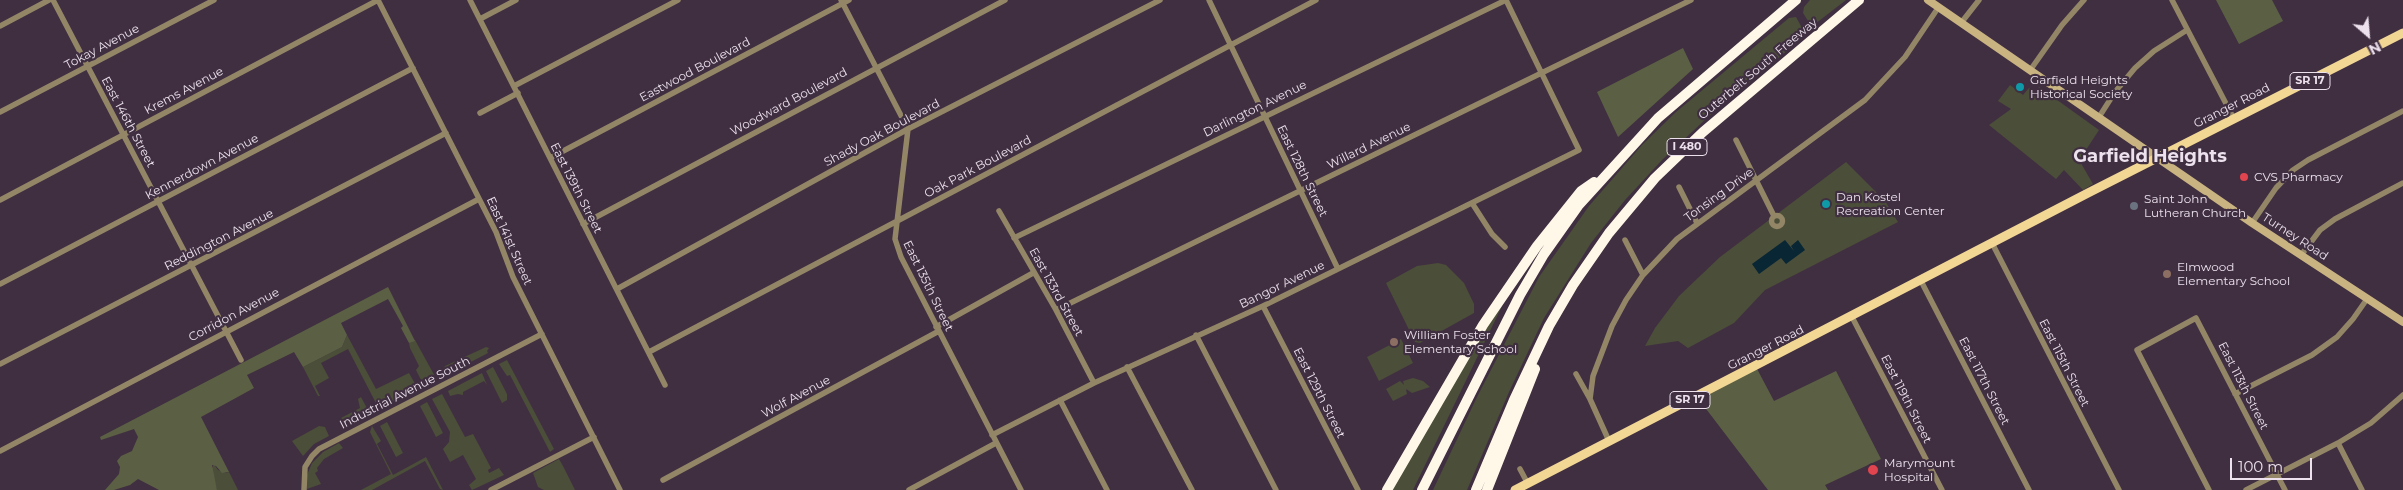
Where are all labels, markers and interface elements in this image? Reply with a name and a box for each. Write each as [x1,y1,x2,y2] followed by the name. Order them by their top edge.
[2343,10,2393,60] north arrow
[1696,15,1820,123] street label: Outerbelt South Freeway
[62,21,142,73] street label: Tokay Avenue
[637,35,753,105] street label: Eastwood Boulevard
[2366,38,2384,59] text: N
[142,64,226,118] street label: Krems Avenue
[728,65,850,139] street label: Woodward Boulevard
[2290,72,2330,90] road number: SR 17
[2030,73,2132,101] place label: Garfield Heights Historical Society
[98,74,158,170] street label: East 146th Street
[1201,78,1309,140] street label: Darlington Avenue
[2014,81,2026,93] marker: Garfield Heights Historical Society
[2191,81,2273,131] street label: Granger Road
[822,96,942,170] street label: Shady Oak Boulevard
[1325,120,1413,172] street label: Willard Avenue
[1274,123,1330,219] street label: East 128th Street
[143,131,261,203] street label: Kennerdown Avenue
[922,133,1034,201] street label: Oak Park Boulevard
[1667,138,1707,156] road number: I 480
[547,140,605,236] street label: East 139th Street
[2073,146,2227,168] district label: Garfield Heights
[1682,165,1756,225] street label: Tonsing Drive
[2254,170,2343,184] place label: CVS Pharmacy
[2238,171,2250,183] marker: CVS Pharmacy
[1836,190,1945,218] place label: Dan Kostel Recreation Center
[2144,192,2246,220] place label: Saint John Lutheran Church
[483,195,535,287] street label: East 141st Street
[1820,198,1832,210] marker: Dan Kostel Recreation Center
[2128,200,2140,212] marker: Saint John Lutheran Church
[162,206,276,274] street label: Reddington Avenue
[2259,210,2331,264] street label: Turney Road
[900,238,956,334] street label: East 135th Street
[1026,245,1086,339] street label: East 133rd Street
[1237,258,1327,312] street label: Bangor Avenue
[2177,260,2290,288] place label: Elmwood Elementary School
[2161,268,2173,280] marker: Elmwood Elementary School
[186,285,282,345] street label: Corridon Avenue
[2036,317,2092,409] street label: East 115th Street
[1725,323,1807,373] street label: Granger Road
[1404,328,1517,356] place label: William Foster Elementary School
[1956,335,2012,427] street label: East 117th Street
[1388,336,1400,348] marker: William Foster Elementary School
[2215,340,2271,432] street label: East 113th Street
[1290,345,1348,441] street label: East 129th Street
[1877,352,1935,446] street label: East 119th Street
[337,354,473,432] street label: Industrial Avenue South
[759,373,833,421] street label: Wolf Avenue
[1670,392,1710,408] road number: SR 17
[2233,448,2316,480] scale bar
[1884,456,1955,484] place label: Marymount Hospital
[2238,457,2283,476] text: 100 m
[1866,463,1880,477] marker: Marymount Hospital

